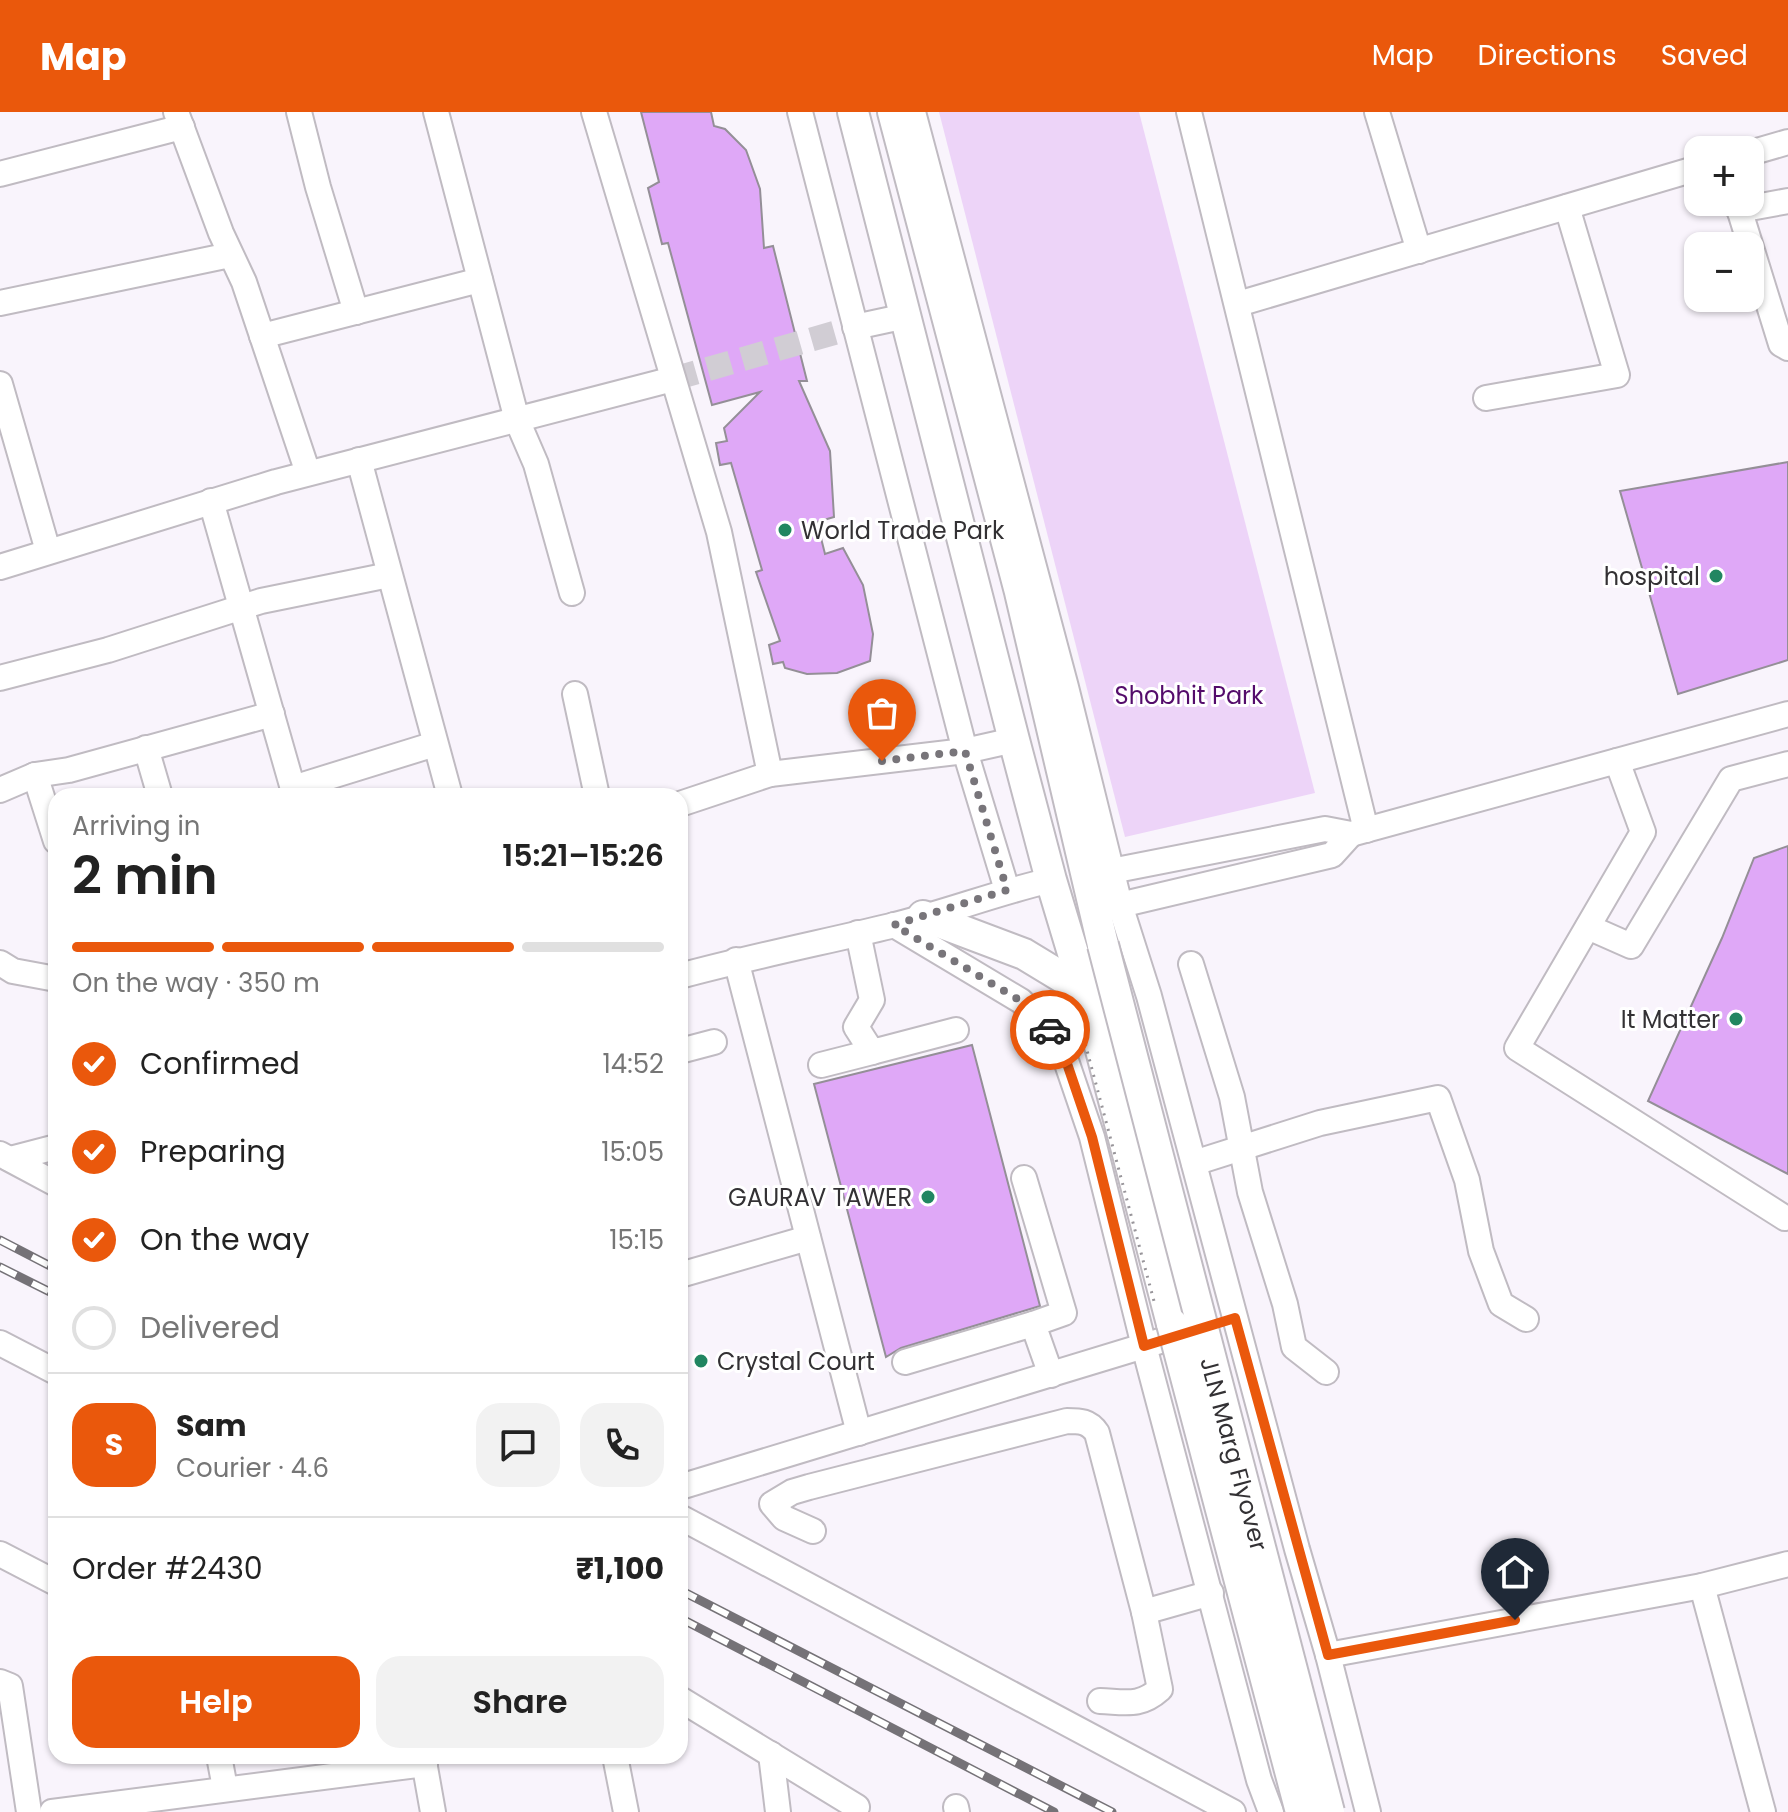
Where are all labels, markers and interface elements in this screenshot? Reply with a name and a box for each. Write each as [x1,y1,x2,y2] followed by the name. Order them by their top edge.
[40,30,127,83] text: Map
[1372,36,1434,75] text: Map
[1478,36,1617,75] text: Directions
[1661,36,1748,75] text: Saved
[1684,136,1764,312] map controls
[1684,136,1764,216] button: +
[1684,232,1764,312] button: −
[801,514,1005,547] place label: World Trade Park
[776,521,794,539] marker: World Trade Park
[1604,560,1700,593] place label: hospital
[1707,567,1725,585] marker: hospital
[848,679,916,761] pin
[1115,679,1264,712] park label: Shobhit Park
[860,691,904,735] icon: bag
[72,808,201,844] text: Arriving in
[502,834,664,877] text: 15:21–15:26
[72,839,218,912] text: 2 min
[72,965,320,1001] text: On the way · 350 m
[1010,990,1090,1070] courier
[1621,1003,1720,1036] place label: It Matter
[1028,1008,1072,1052] icon: car
[1727,1010,1745,1028] marker: It Matter
[72,1042,116,1086] icon: check
[140,1042,300,1085] text: Confirmed
[603,1046,664,1082] text: 14:52
[72,1130,116,1174] icon: check
[140,1130,286,1173] text: Preparing
[601,1134,664,1170] text: 15:05
[728,1181,912,1214] place label: GAURAV TAWER
[919,1188,937,1206] marker: GAURAV TAWER
[72,1218,116,1262] icon: check
[140,1218,309,1261] text: On the way
[609,1222,664,1258] text: 15:15
[140,1306,280,1349] text: Delivered
[717,1345,875,1378] place label: Crystal Court
[692,1352,710,1370] marker: Crystal Court
[1192,1354,1276,1554] street label: JLN Marg Flyover
[476,1403,560,1487] button: chat
[580,1403,664,1487] button: phone
[176,1404,247,1447] text: Sam
[105,1423,123,1466] text: S
[176,1450,329,1486] text: Courier · 4.6
[1481,1538,1549,1620] pin
[72,1547,263,1590] text: Order #2430
[576,1547,664,1590] text: ₹1,100
[1493,1550,1537,1594] icon: home
[72,1656,360,1748] button: Help
[376,1656,664,1748] button: Share

